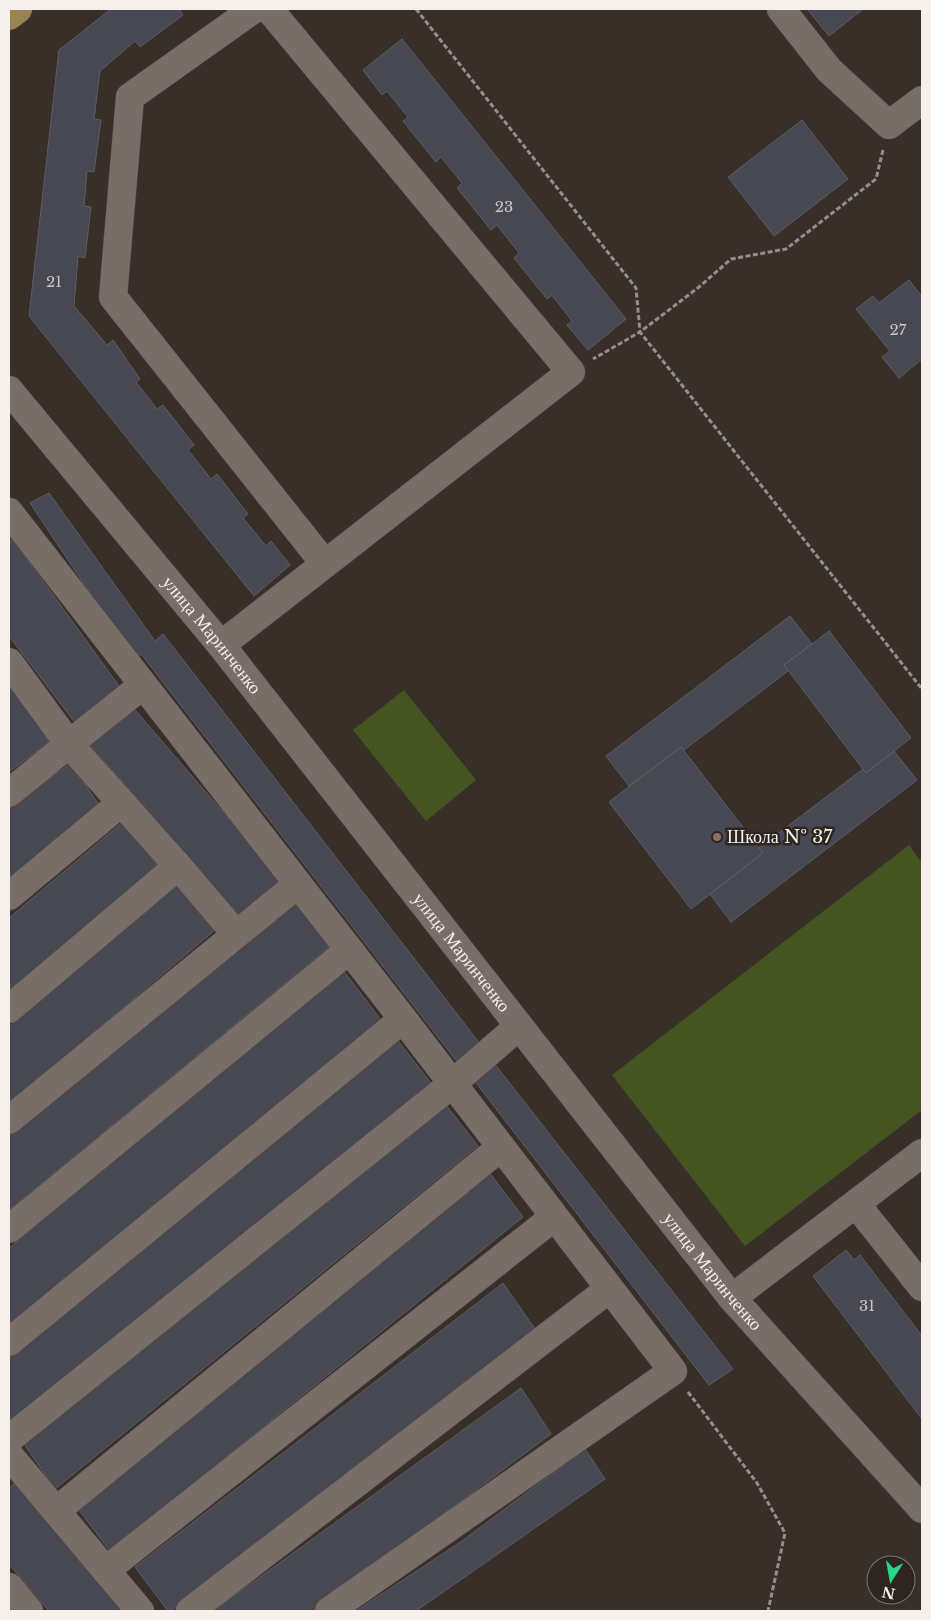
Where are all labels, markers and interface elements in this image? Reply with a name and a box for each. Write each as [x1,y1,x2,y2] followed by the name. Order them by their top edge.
[495,197,513,216] house number: 23
[46,272,62,291] house number: 21
[890,320,907,339] house number: 27
[157,572,266,698] street label: улица Маринченко
[727,826,833,848] place label: Школа № 37
[711,831,723,843] marker: Школа № 37
[408,888,515,1017] street label: улица Маринченко
[658,1208,767,1335] street label: улица Маринченко
[859,1296,875,1315] house number: 31
[866,1555,916,1605] north arrow
[880,1583,897,1603] text: N

